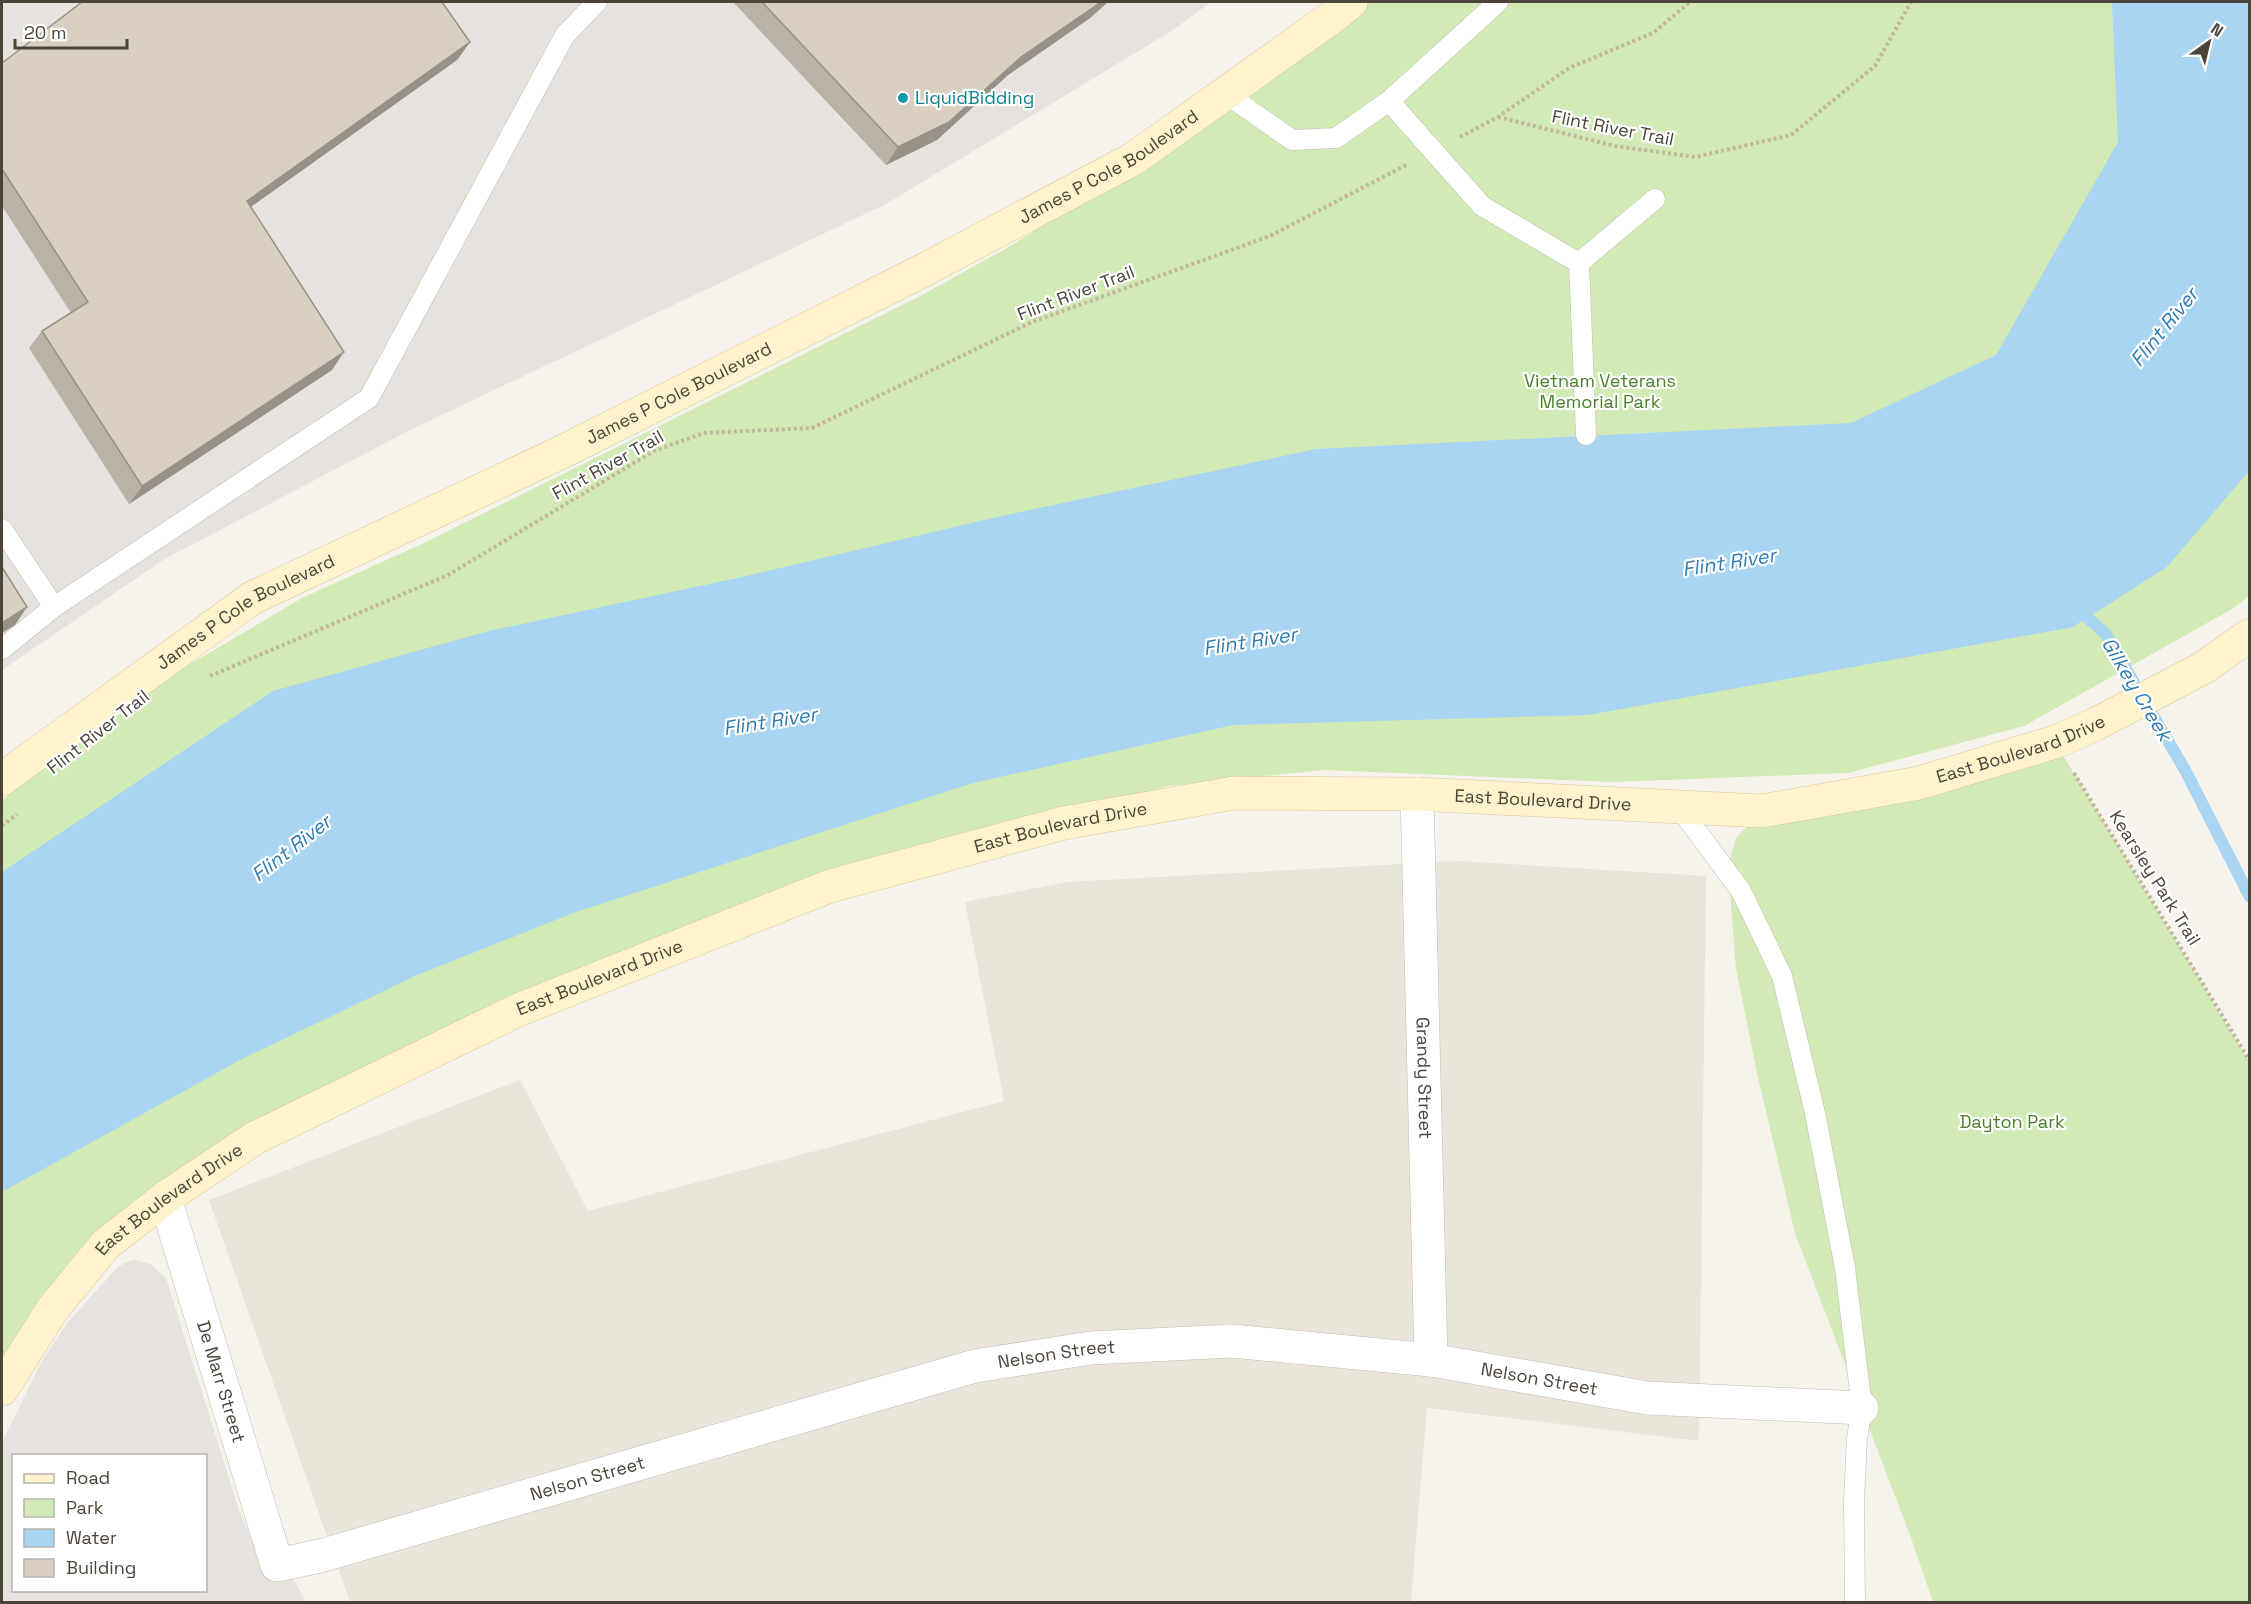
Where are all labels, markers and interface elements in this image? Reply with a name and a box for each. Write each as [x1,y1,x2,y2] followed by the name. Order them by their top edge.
[15,12,128,50] scale bar
[2179,12,2239,72] north arrow
[2207,18,2227,42] text: N
[24,21,67,44] text: 20 m
[915,86,1034,109] place label: LiquidBidding
[896,91,910,105] marker: LiquidBidding
[1014,104,1203,229] street label: James P Cole Boulevard
[1550,104,1676,151] street label: Flint River Trail
[1014,260,1138,325] street label: Flint River Trail
[2124,280,2205,372] water label: Flint River
[582,336,775,449] street label: James P Cole Boulevard
[1524,369,1676,413] park label: Vietnam Veterans Memorial Park
[548,424,667,505] street label: Flint River Trail
[1680,541,1780,582] water label: Flint River
[152,549,338,675] street label: James P Cole Boulevard
[1201,620,1301,661] water label: Flint River
[2096,632,2179,748] water label: Gilkey Creek
[42,684,154,779] street label: Flint River Trail
[721,700,821,741] water label: Flint River
[1933,709,2109,788] street label: East Boulevard Drive
[1454,784,1632,816] street label: East Boulevard Drive
[971,797,1149,858] street label: East Boulevard Drive
[2105,806,2206,950] street label: Kearsley Park Trail
[246,807,338,887] water label: Flint River
[513,934,686,1021] street label: East Boulevard Drive
[1412,1017,1438,1139] street label: Grandy Street
[1959,1110,2065,1133] park label: Dayton Park
[89,1138,247,1260] street label: East Boulevard Drive
[192,1318,251,1445] street label: De Marr Street
[996,1335,1116,1373] street label: Nelson Street
[1479,1357,1600,1400] street label: Nelson Street
[527,1450,647,1506] street label: Nelson Street
[12,1454,207,1592] legend
[66,1466,110,1489] text: Road
[66,1496,104,1519] text: Park
[66,1526,117,1549] text: Water
[66,1556,136,1579] text: Building

